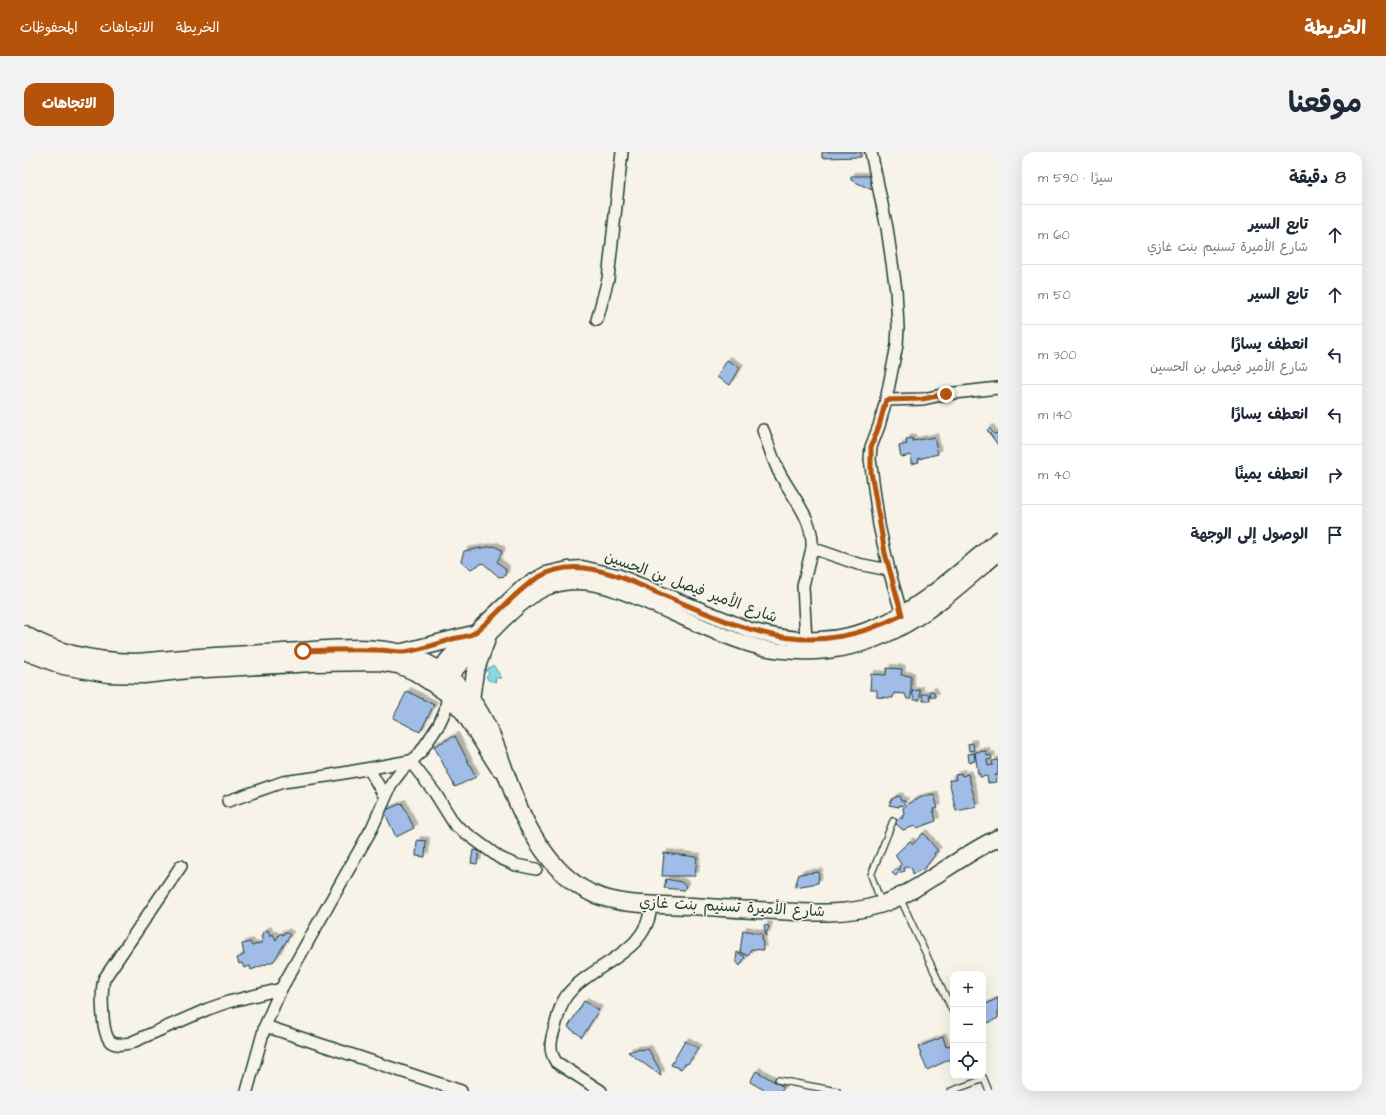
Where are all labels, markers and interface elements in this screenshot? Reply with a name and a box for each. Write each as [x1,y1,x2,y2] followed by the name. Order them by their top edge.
[1304,15,1366,42] text: الخريطة
[20,18,78,38] text: المحفوظات
[100,18,154,38] text: الاتجاهات
[176,18,219,38] text: الخريطة
[24,83,114,126] button: الاتجاهات
[1288,84,1362,123] text: موقعنا
[1289,166,1346,190] text: 8 دقيقة
[1038,169,1113,187] text: سيرًا · 590 m
[1249,214,1308,235] text: تابع السير
[1324,224,1346,246] icon: ahead
[1038,226,1070,244] text: 60 m
[1147,238,1308,256] text: شارع الأميرة تسنيم بنت غازي
[1249,284,1308,305] text: تابع السير
[1324,284,1346,306] icon: ahead
[1038,286,1071,304] text: 50 m
[1231,334,1308,355] text: انعطف يسارًا
[1324,344,1346,366] icon: left
[1038,346,1076,364] text: 300 m
[1150,358,1308,376] text: شارع الأمير فيصل بن الحسين
[937,385,955,403] route end
[1231,404,1308,425] text: انعطف يسارًا
[1324,404,1346,426] icon: left
[1038,406,1072,424] text: 140 m
[1235,464,1308,485] text: انعطف يمينًا
[1324,464,1346,486] icon: right
[1038,466,1070,484] text: 40 m
[1191,524,1308,545] text: الوصول إلى الوجهة
[1324,524,1346,546] icon: arrive
[602,546,780,628] street label: شارع الأمير فيصل بن الحسين
[294,642,312,660] route start
[639,892,825,923] street label: شارع الأميرة تسنيم بنت غازي
[950,971,986,1079] map controls
[950,971,986,1007] button: +
[950,1007,986,1043] button: −
[950,1043,986,1079] button: locate

